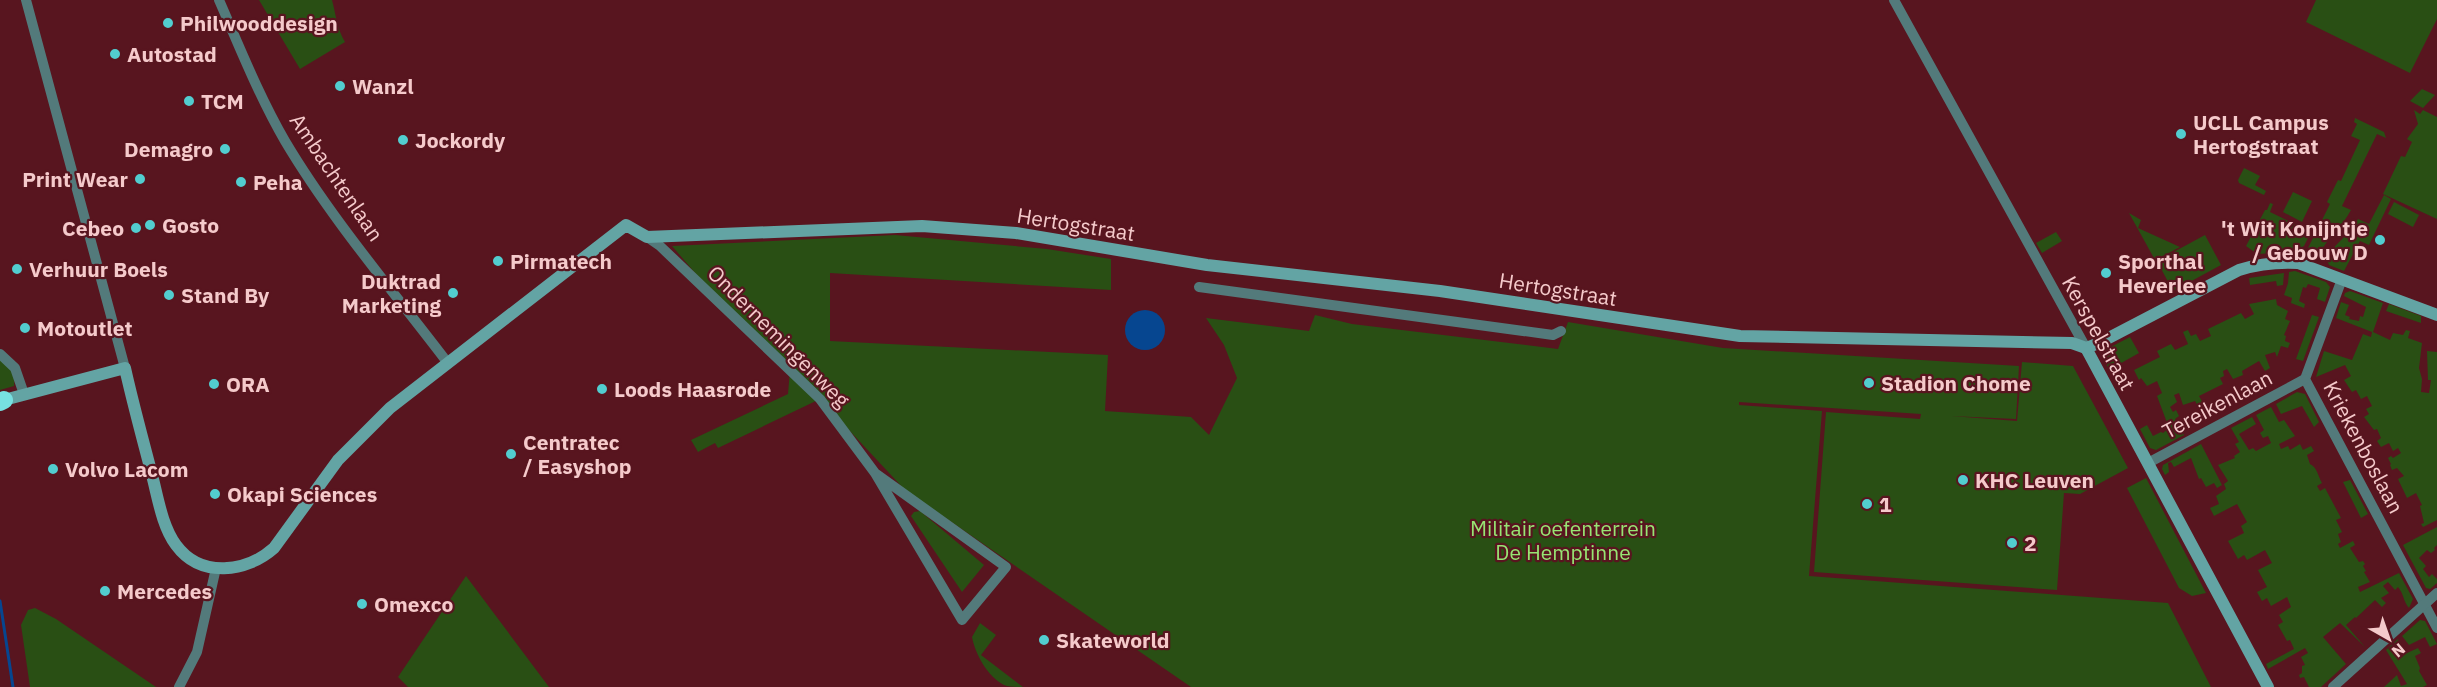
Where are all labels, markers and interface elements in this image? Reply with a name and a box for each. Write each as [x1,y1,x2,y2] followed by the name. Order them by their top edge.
[180,9,338,37] place label: Philwooddesign
[161,16,175,30] marker: Philwooddesign
[127,40,217,68] place label: Autostad
[108,47,122,61] marker: Autostad
[352,72,414,100] place label: Wanzl
[333,79,347,93] marker: Wanzl
[201,87,244,115] place label: TCM
[182,94,196,108] marker: TCM
[284,108,390,246] street label: Ambachtenlaan
[2193,108,2329,160] place label: UCLL Campus Hertogstraat
[415,126,506,154] place label: Jockordy
[2174,127,2188,141] marker: UCLL Campus Hertogstraat
[396,133,410,147] marker: Jockordy
[124,135,213,163] place label: Demagro
[218,142,232,156] marker: Demagro
[22,165,129,193] place label: Print Wear
[253,168,303,196] place label: Peha
[133,172,147,186] marker: Print Wear
[234,175,248,189] marker: Peha
[1015,201,1137,247] street label: Hertogstraat
[162,211,219,239] place label: Gosto
[62,214,124,242] place label: Cebeo
[2221,214,2368,266] place label: 't Wit Konijntje / Gebouw D
[143,218,157,232] marker: Gosto
[129,221,143,235] marker: Cebeo
[2373,233,2387,247] marker: 't Wit Konijntje / Gebouw D
[510,247,612,275] place label: Pirmatech
[2118,247,2206,299] place label: Sporthal Heverlee
[491,254,505,268] marker: Pirmatech
[29,255,168,283] place label: Verhuur Boels
[702,259,856,413] street label: Ondernemingenweg
[10,262,24,276] marker: Verhuur Boels
[1497,266,1619,312] street label: Hertogstraat
[2099,266,2113,280] marker: Sporthal Heverlee
[342,267,441,319] place label: Duktrad Marketing
[2056,271,2142,395] street label: Kerspelstraat
[181,281,270,309] place label: Stand By
[446,286,460,300] marker: Duktrad Marketing
[162,288,176,302] marker: Stand By
[37,314,133,342] place label: Motoutlet
[18,321,32,335] marker: Motoutlet
[2157,363,2277,445] street label: Tereikenlaan
[1881,369,2031,397] place label: Stadion Chome
[226,370,270,398] place label: ORA
[614,375,772,403] place label: Loods Haasrode
[1862,376,1876,390] marker: Stadion Chome
[2317,376,2411,518] street label: Kriekenboslaan
[207,377,221,391] marker: ORA
[595,382,609,396] marker: Loods Haasrode
[523,428,631,480] place label: Centratec / Easyshop
[504,447,518,461] marker: Centratec / Easyshop
[65,455,188,483] place label: Volvo Lacom
[46,462,60,476] marker: Volvo Lacom
[1975,466,2094,494] place label: KHC Leuven
[1956,473,1970,487] marker: KHC Leuven
[227,480,377,508] place label: Okapi Sciences
[208,487,222,501] marker: Okapi Sciences
[1879,490,1892,518] place label: 1
[1860,497,1874,511] marker: 1
[1470,514,1656,566] park label: Militair oefenterrein De Hemptinne
[2024,529,2037,557] place label: 2
[2005,536,2019,550] marker: 2
[117,577,212,605] place label: Mercedes
[98,584,112,598] marker: Mercedes
[374,590,453,618] place label: Omexco
[355,597,369,611] marker: Omexco
[2359,609,2419,669] north arrow
[1056,626,1170,654] place label: Skateworld
[1037,633,1051,647] marker: Skateworld
[2388,639,2410,662] text: N

